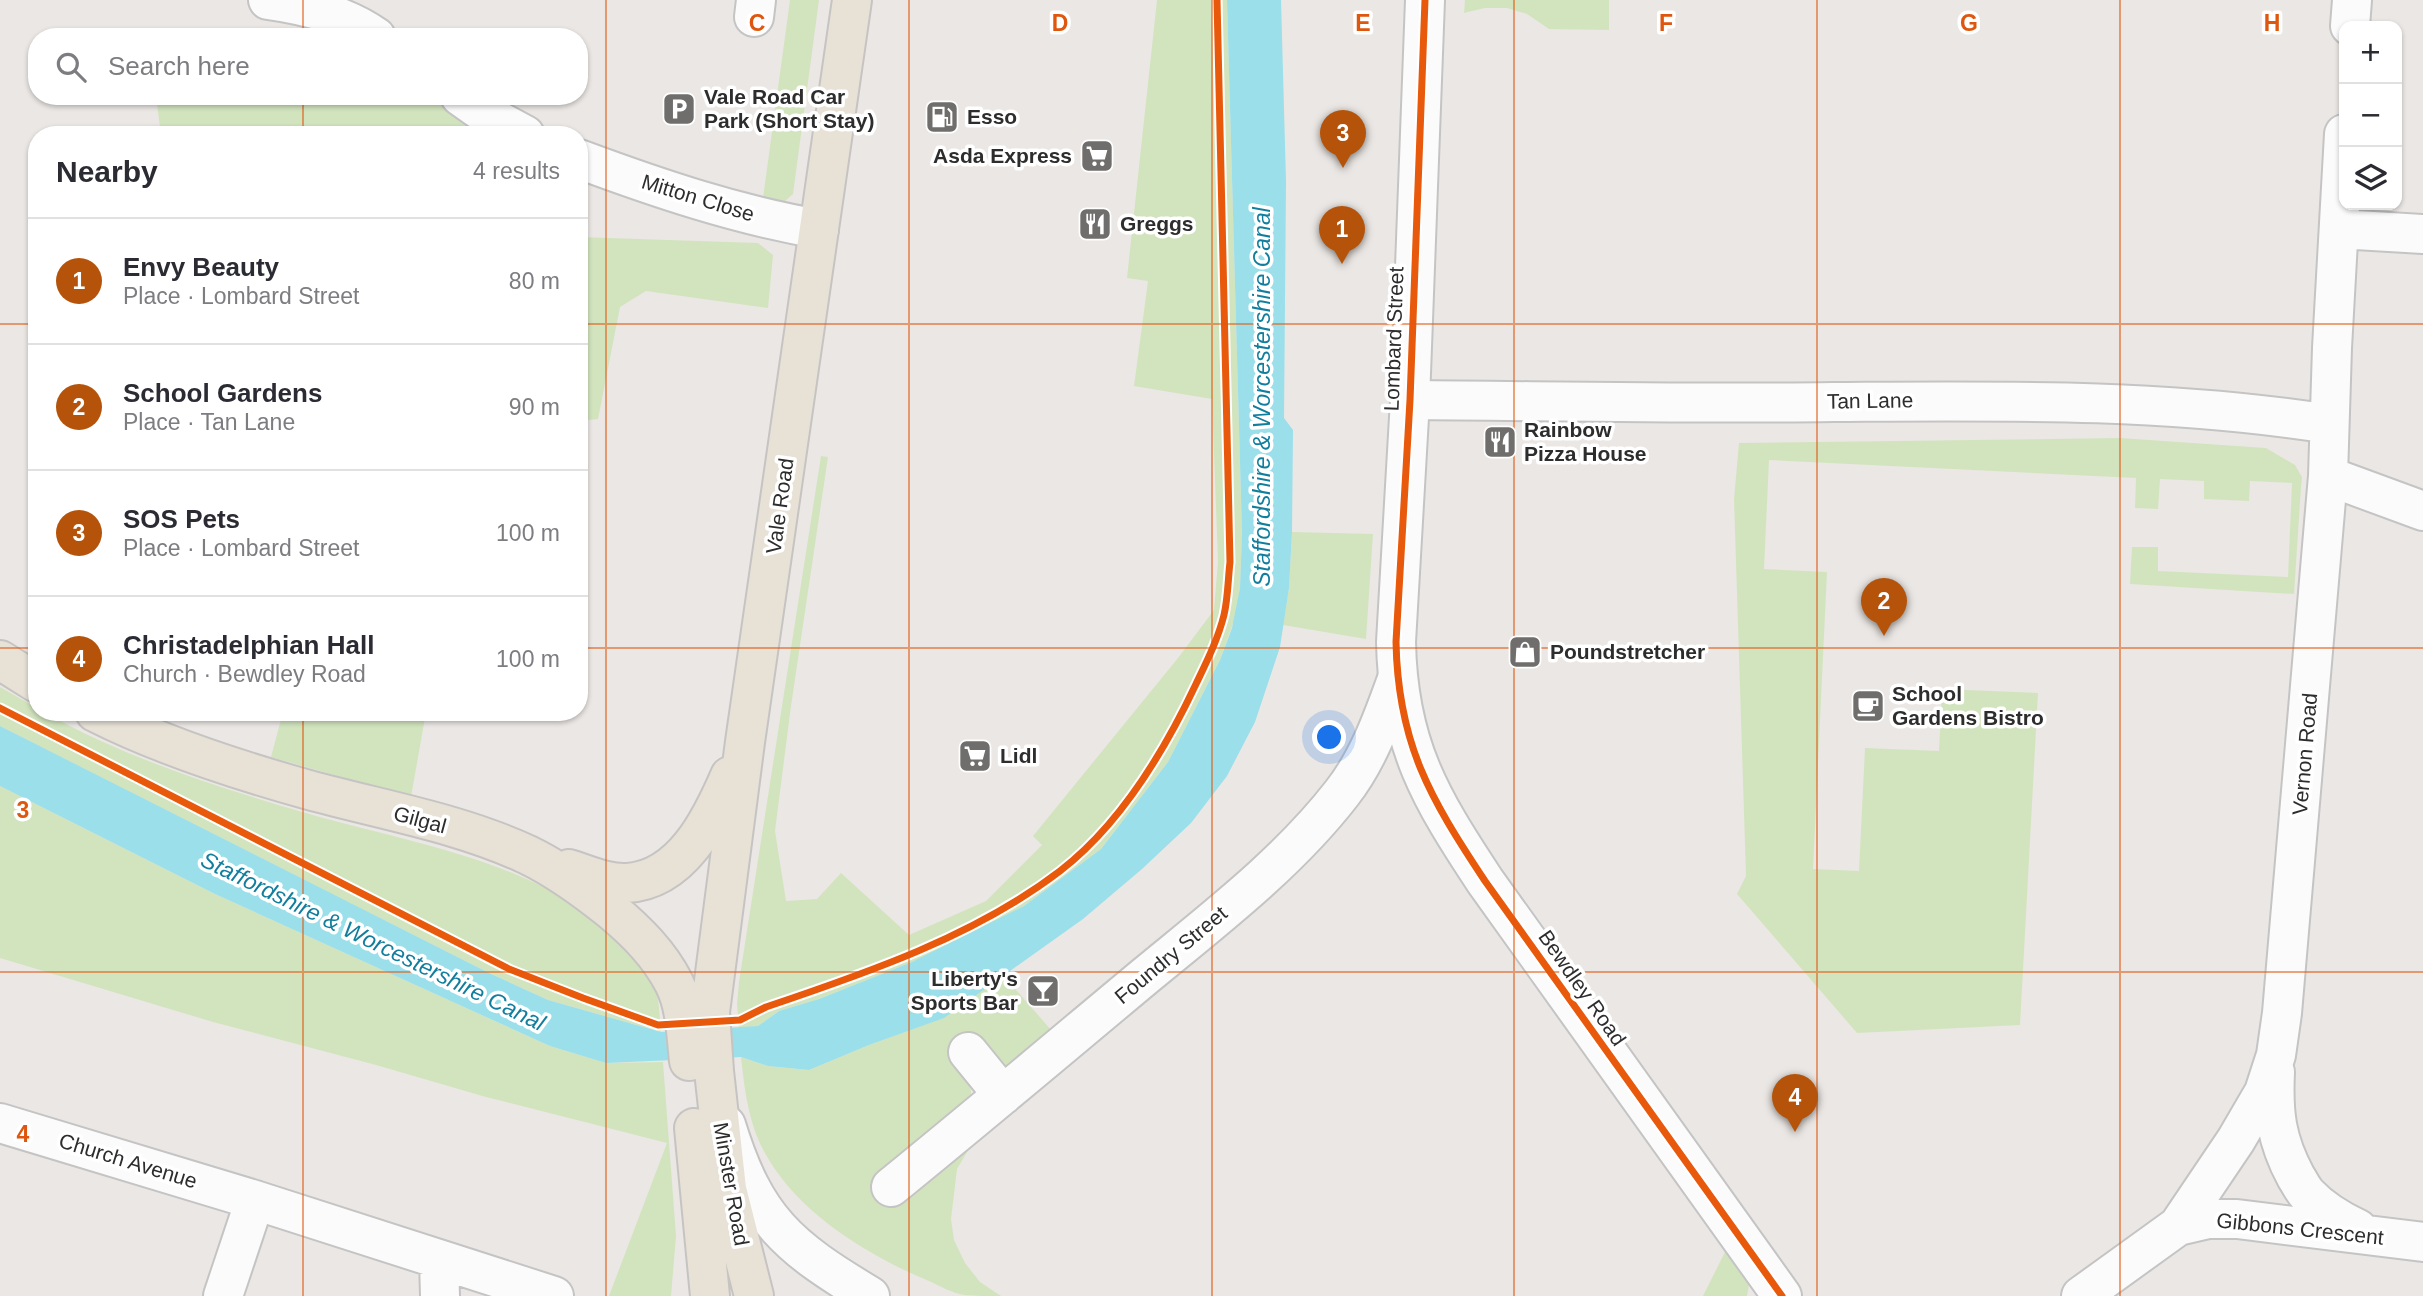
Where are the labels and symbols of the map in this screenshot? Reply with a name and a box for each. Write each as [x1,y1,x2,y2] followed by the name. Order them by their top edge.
[749,10,765,36] text: C
[1052,10,1068,36] text: D
[1355,10,1371,36] text: E
[1659,10,1673,36] text: F
[1960,10,1978,36] text: G
[2264,10,2280,36] text: H
[704,85,874,132] place label: Vale Road Car Park (Short Stay)
[660,90,698,128] parking icon: Vale Road Car Park (Short Stay)
[923,98,961,136] fuel station icon: Esso
[967,105,1017,128] place label: Esso
[1320,110,1366,168] pin: 3
[1078,137,1116,175] supermarket icon: Asda Express
[933,144,1072,167] place label: Asda Express
[639,169,757,226] street label: Mitton Close
[1076,205,1114,243] restaurant icon: Greggs
[1249,206,1275,587] water label: Staffordshire & Worcestershire Canal
[1319,206,1365,264] pin: 1
[1120,212,1194,235] place label: Greggs
[1379,266,1408,412] street label: Lombard Street
[1827,388,1913,413] street label: Tan Lane
[1524,418,1647,465] place label: Rainbow Pizza House
[1481,423,1519,461] restaurant icon: Rainbow Pizza House
[761,457,798,555] street label: Vale Road
[1861,578,1907,636] pin: 2
[1506,633,1544,671] shop icon: Poundstretcher
[1550,640,1705,663] place label: Poundstretcher
[1892,682,2044,729] place label: School Gardens Bistro
[1849,687,1887,725] cafe icon: School Gardens Bistro
[2288,692,2321,816] street label: Vernon Road
[1312,720,1346,754] your location
[956,737,994,775] supermarket icon: Lidl
[1000,744,1037,767] place label: Lidl
[17,797,29,823] text: 3
[391,801,449,838] street label: Gilgal
[197,846,550,1036] water label: Staffordshire & Worcestershire Canal
[1110,901,1231,1008] street label: Foundry Street
[1534,926,1631,1050] street label: Bewdley Road
[911,967,1018,1014] place label: Liberty's Sports Bar
[1024,972,1062,1010] bar icon: Liberty's Sports Bar
[1772,1074,1818,1132] pin: 4
[709,1120,754,1247] street label: Minster Road
[17,1121,30,1147] text: 4
[56,1129,200,1192] street label: Church Avenue
[2215,1208,2385,1249] street label: Gibbons Crescent

